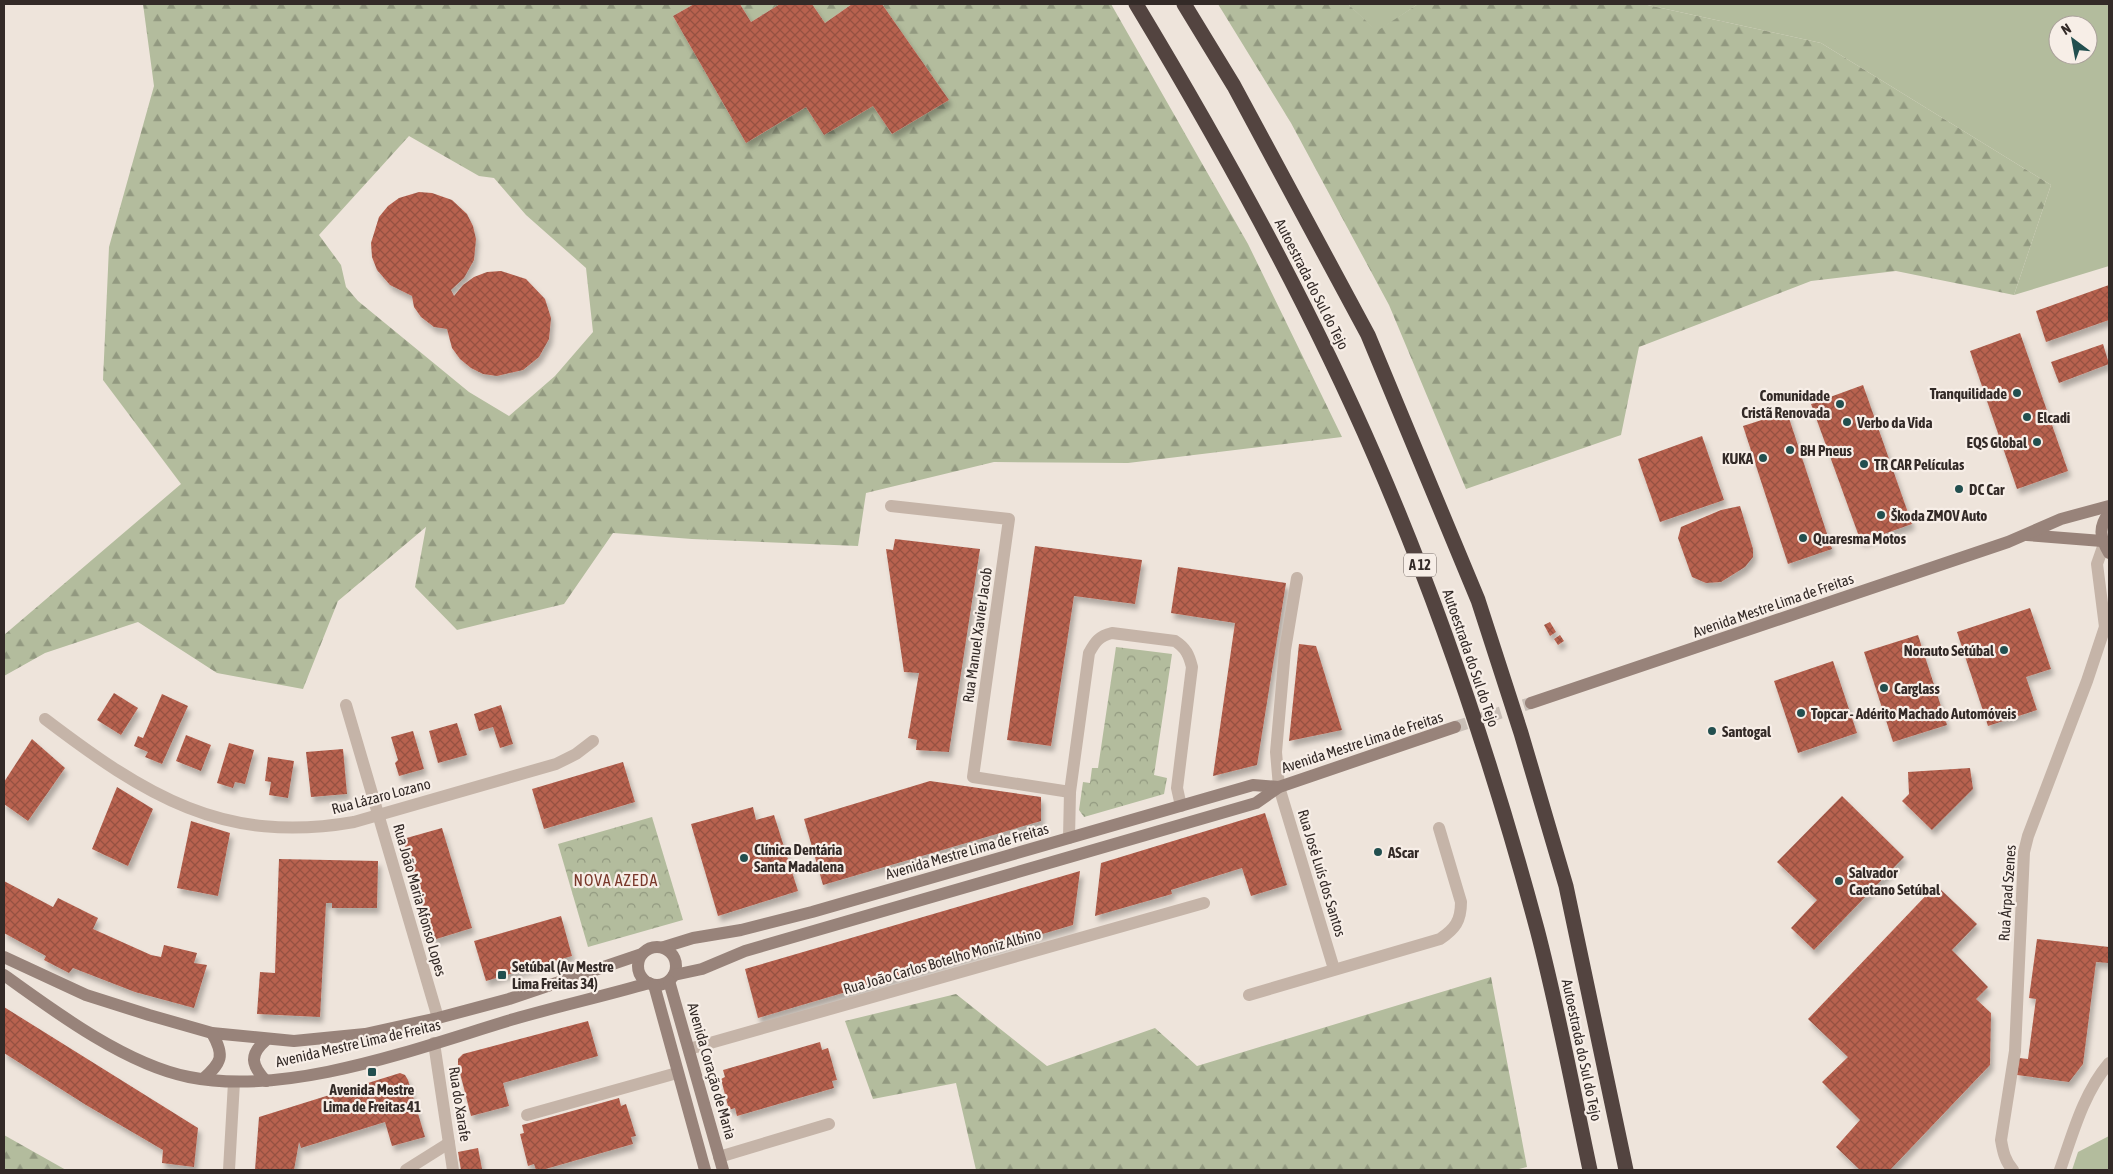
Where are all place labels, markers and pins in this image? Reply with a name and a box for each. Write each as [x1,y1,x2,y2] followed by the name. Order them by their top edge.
[1930,385,2007,402] place label: Tranquilidade
[1741,387,1830,421] place label: Comunidade Cristã Renovada
[2011,387,2023,399] marker: Tranquilidade
[1834,398,1846,410] marker: Comunidade Cristã Renovada
[2037,409,2070,426] place label: Elcadi
[2021,411,2033,423] marker: Elcadi
[1856,414,1932,431] place label: Verbo da Vida
[1841,416,1853,428] marker: Verbo da Vida
[1967,434,2028,451] place label: EQS Global
[2031,436,2043,448] marker: EQS Global
[1800,442,1853,459] place label: BH Pneus
[1784,444,1796,456] marker: BH Pneus
[1722,450,1754,467] place label: KUKA
[1757,452,1769,464] marker: KUKA
[1874,456,1965,473] place label: TR CAR Películas
[1858,458,1870,470] marker: TR CAR Películas
[1969,481,2005,498] place label: DC Car
[1953,483,1965,495] marker: DC Car
[1891,507,1987,524] place label: Škoda ZMOV Auto
[1875,509,1887,521] marker: Škoda ZMOV Auto
[1813,530,1907,547] place label: Quaresma Motos
[1797,532,1809,544] marker: Quaresma Motos
[1904,642,1995,659] place label: Norauto Setúbal
[1998,644,2010,656] marker: Norauto Setúbal
[1894,680,1940,697] place label: Carglass
[1878,682,1890,694] marker: Carglass
[1811,705,2017,722] place label: Topcar - Adérito Machado Automóveis
[1795,707,1807,719] marker: Topcar - Adérito Machado Automóveis
[1722,723,1772,740] place label: Santogal
[1706,725,1718,737] marker: Santogal
[754,841,844,875] place label: Clínica Dentária Santa Madalena
[1387,844,1419,861] place label: AScar
[1372,846,1384,858] marker: AScar
[738,852,750,864] marker: Clínica Dentária Santa Madalena
[1849,864,1941,898] place label: Salvador Caetano Setúbal
[1833,875,1845,887] marker: Salvador Caetano Setúbal
[512,958,614,992] place label: Setúbal (Av Mestre Lima Freitas 34)
[496,969,508,981] marker: Setúbal (Av Mestre Lima Freitas 34)
[366,1066,378,1078] marker: Avenida Mestre Lima de Freitas 41
[323,1081,421,1115] place label: Avenida Mestre Lima de Freitas 41

